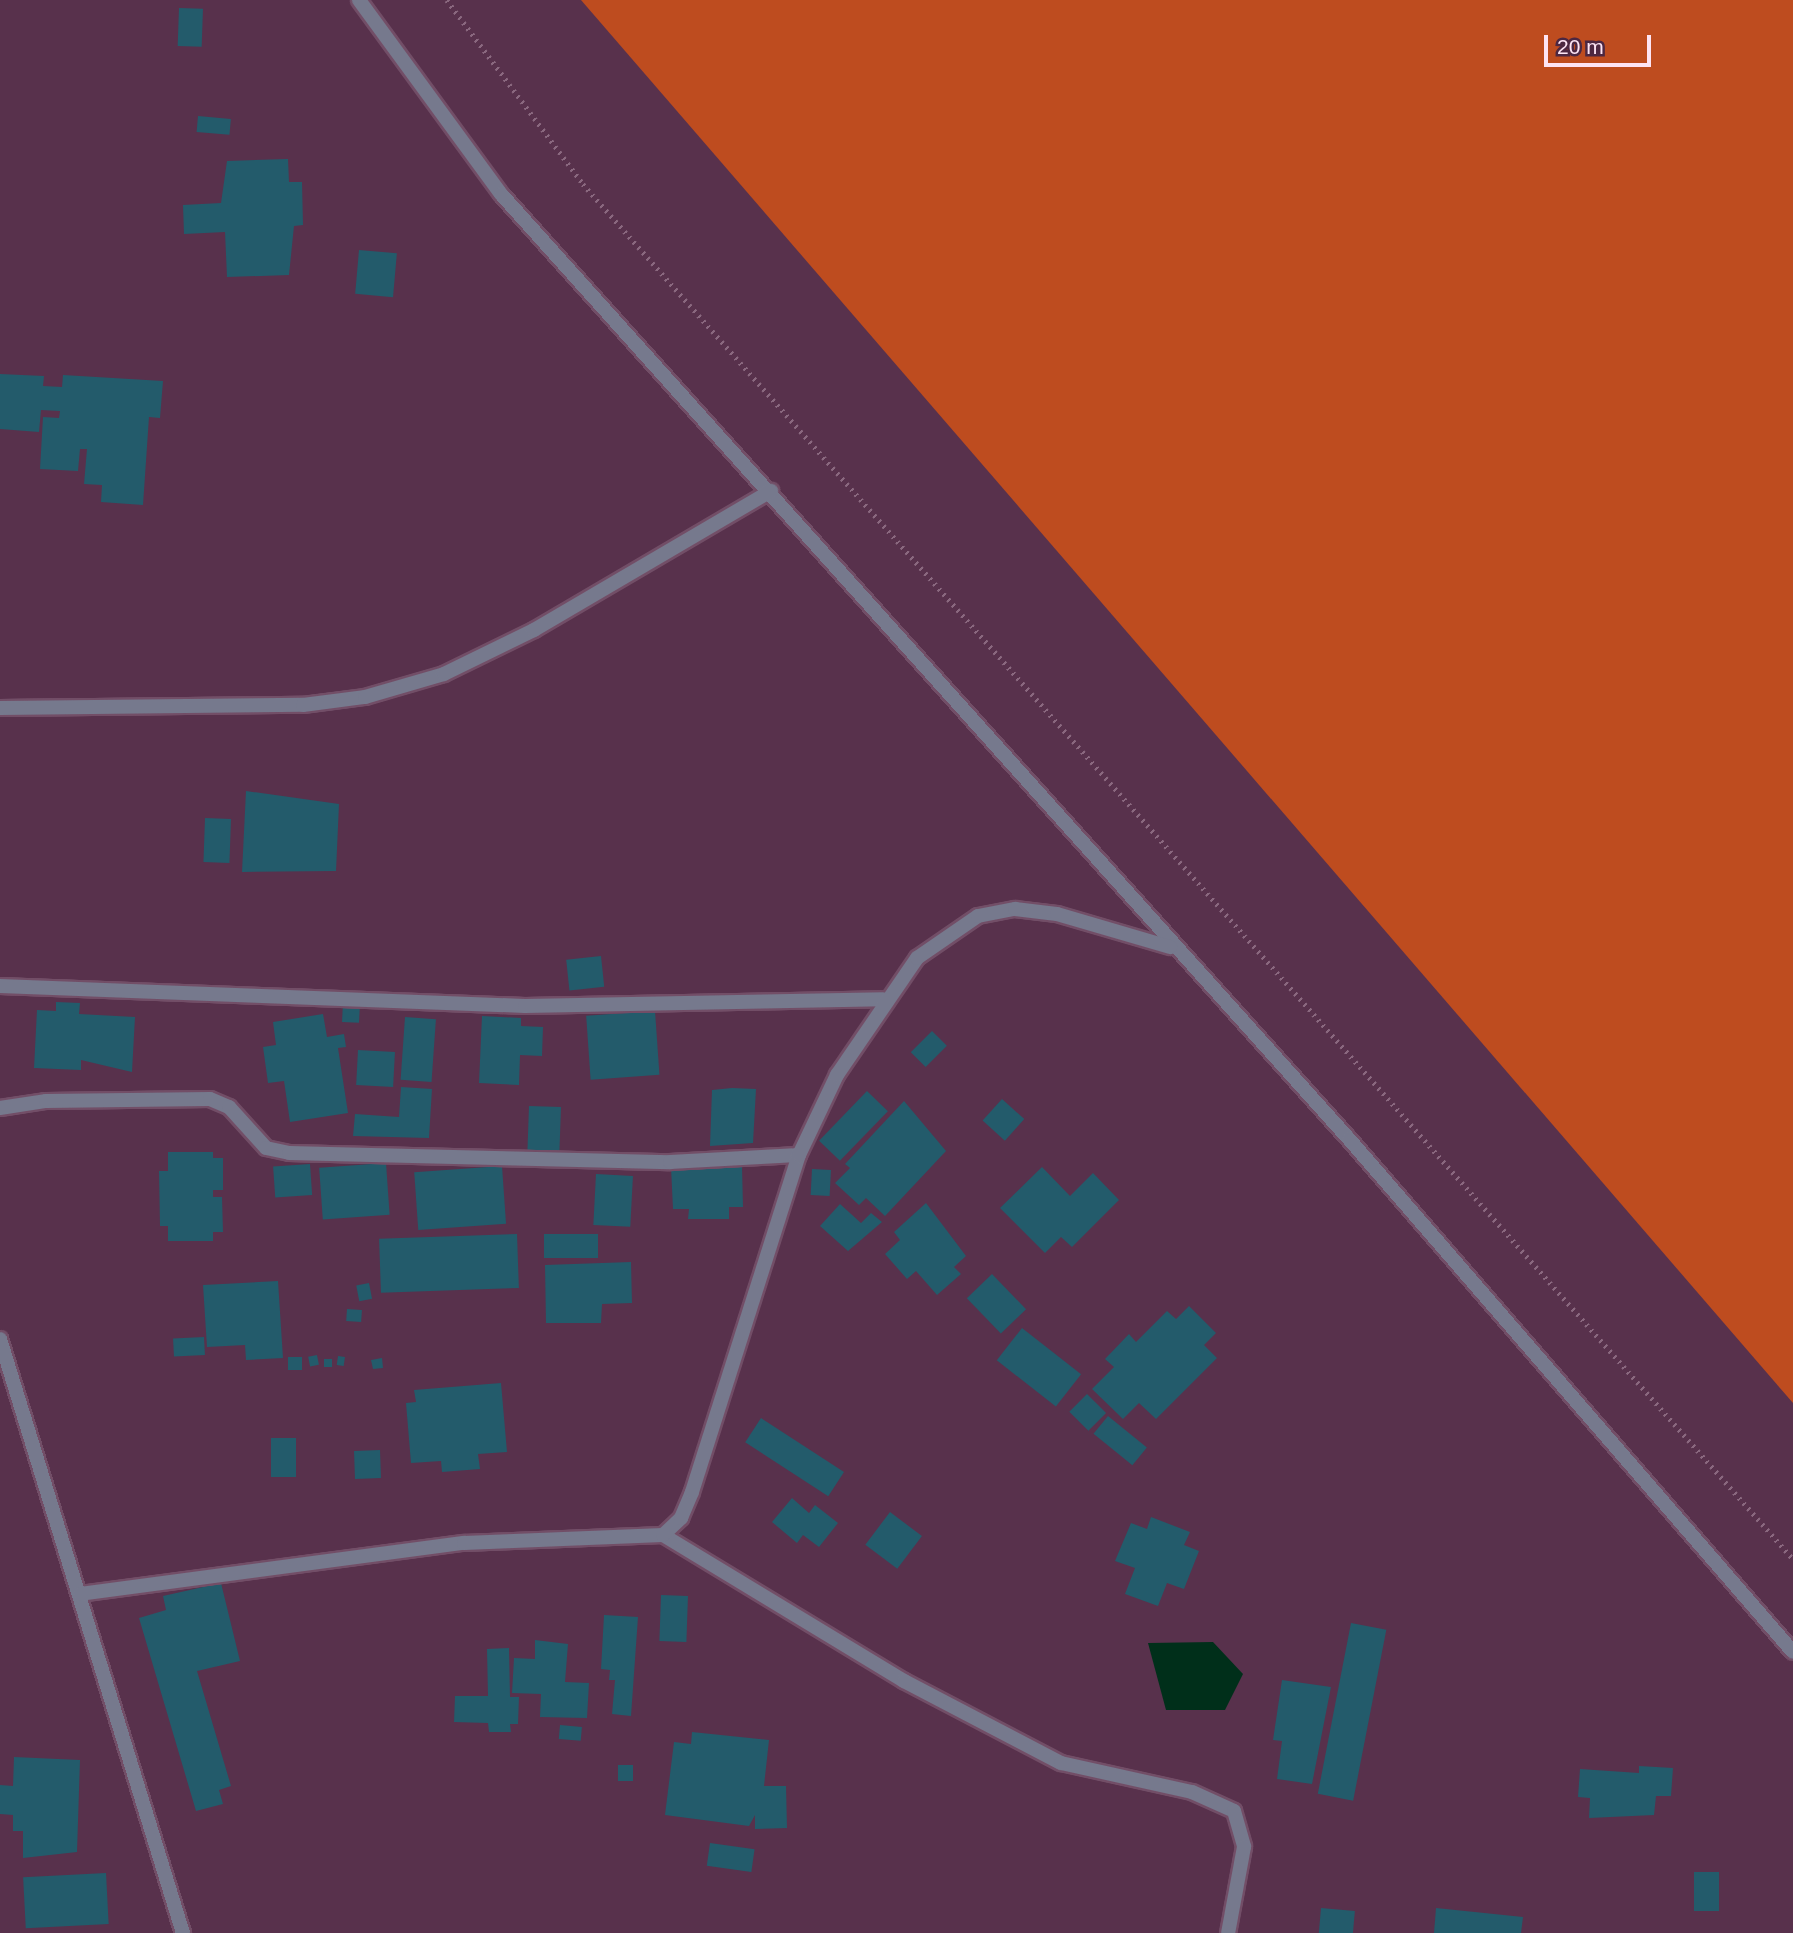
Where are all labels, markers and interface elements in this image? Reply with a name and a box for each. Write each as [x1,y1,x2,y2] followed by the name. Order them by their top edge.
[1548,21,1655,65] scale bar
[1557,35,1604,58] text: 20 m

